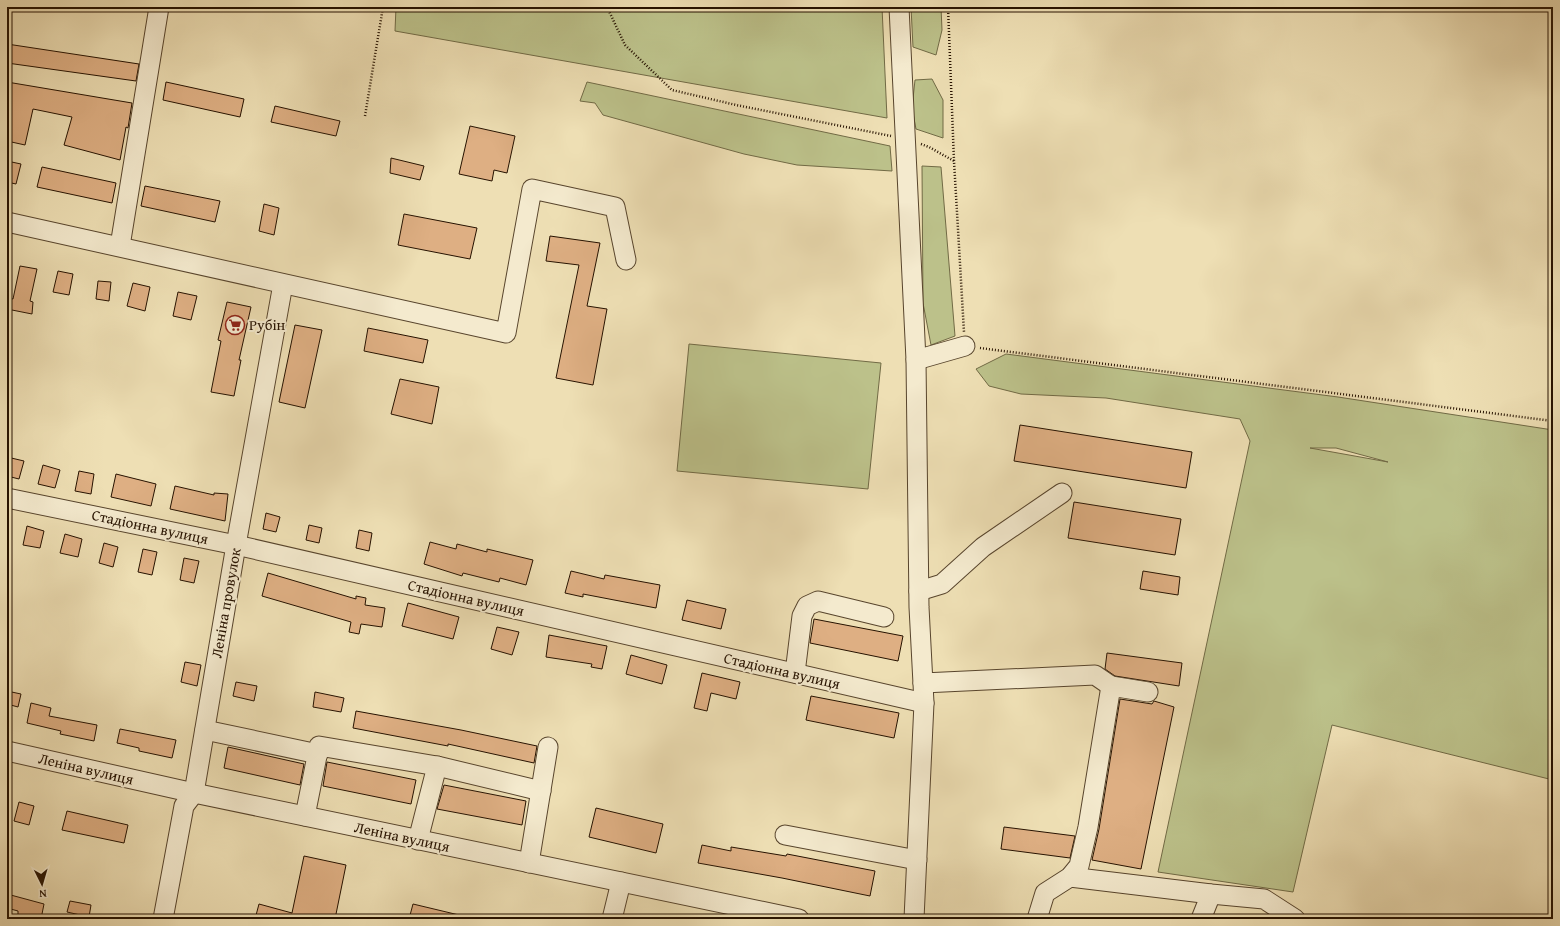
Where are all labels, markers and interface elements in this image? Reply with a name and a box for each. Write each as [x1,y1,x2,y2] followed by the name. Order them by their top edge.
[224,314,246,336] supermarket icon: Рубін
[249,314,286,335] place label: Рубін
[90,504,211,549] street label: Стадіонна вулиця
[205,546,246,660] street label: Леніна провулок
[406,574,527,621] street label: Стадіонна вулиця
[722,647,843,694] street label: Стадіонна вулиця
[37,747,136,790] street label: Леніна вулиця
[353,816,452,857] street label: Леніна вулиця
[22,864,62,904] north arrow
[38,886,47,902] text: N

